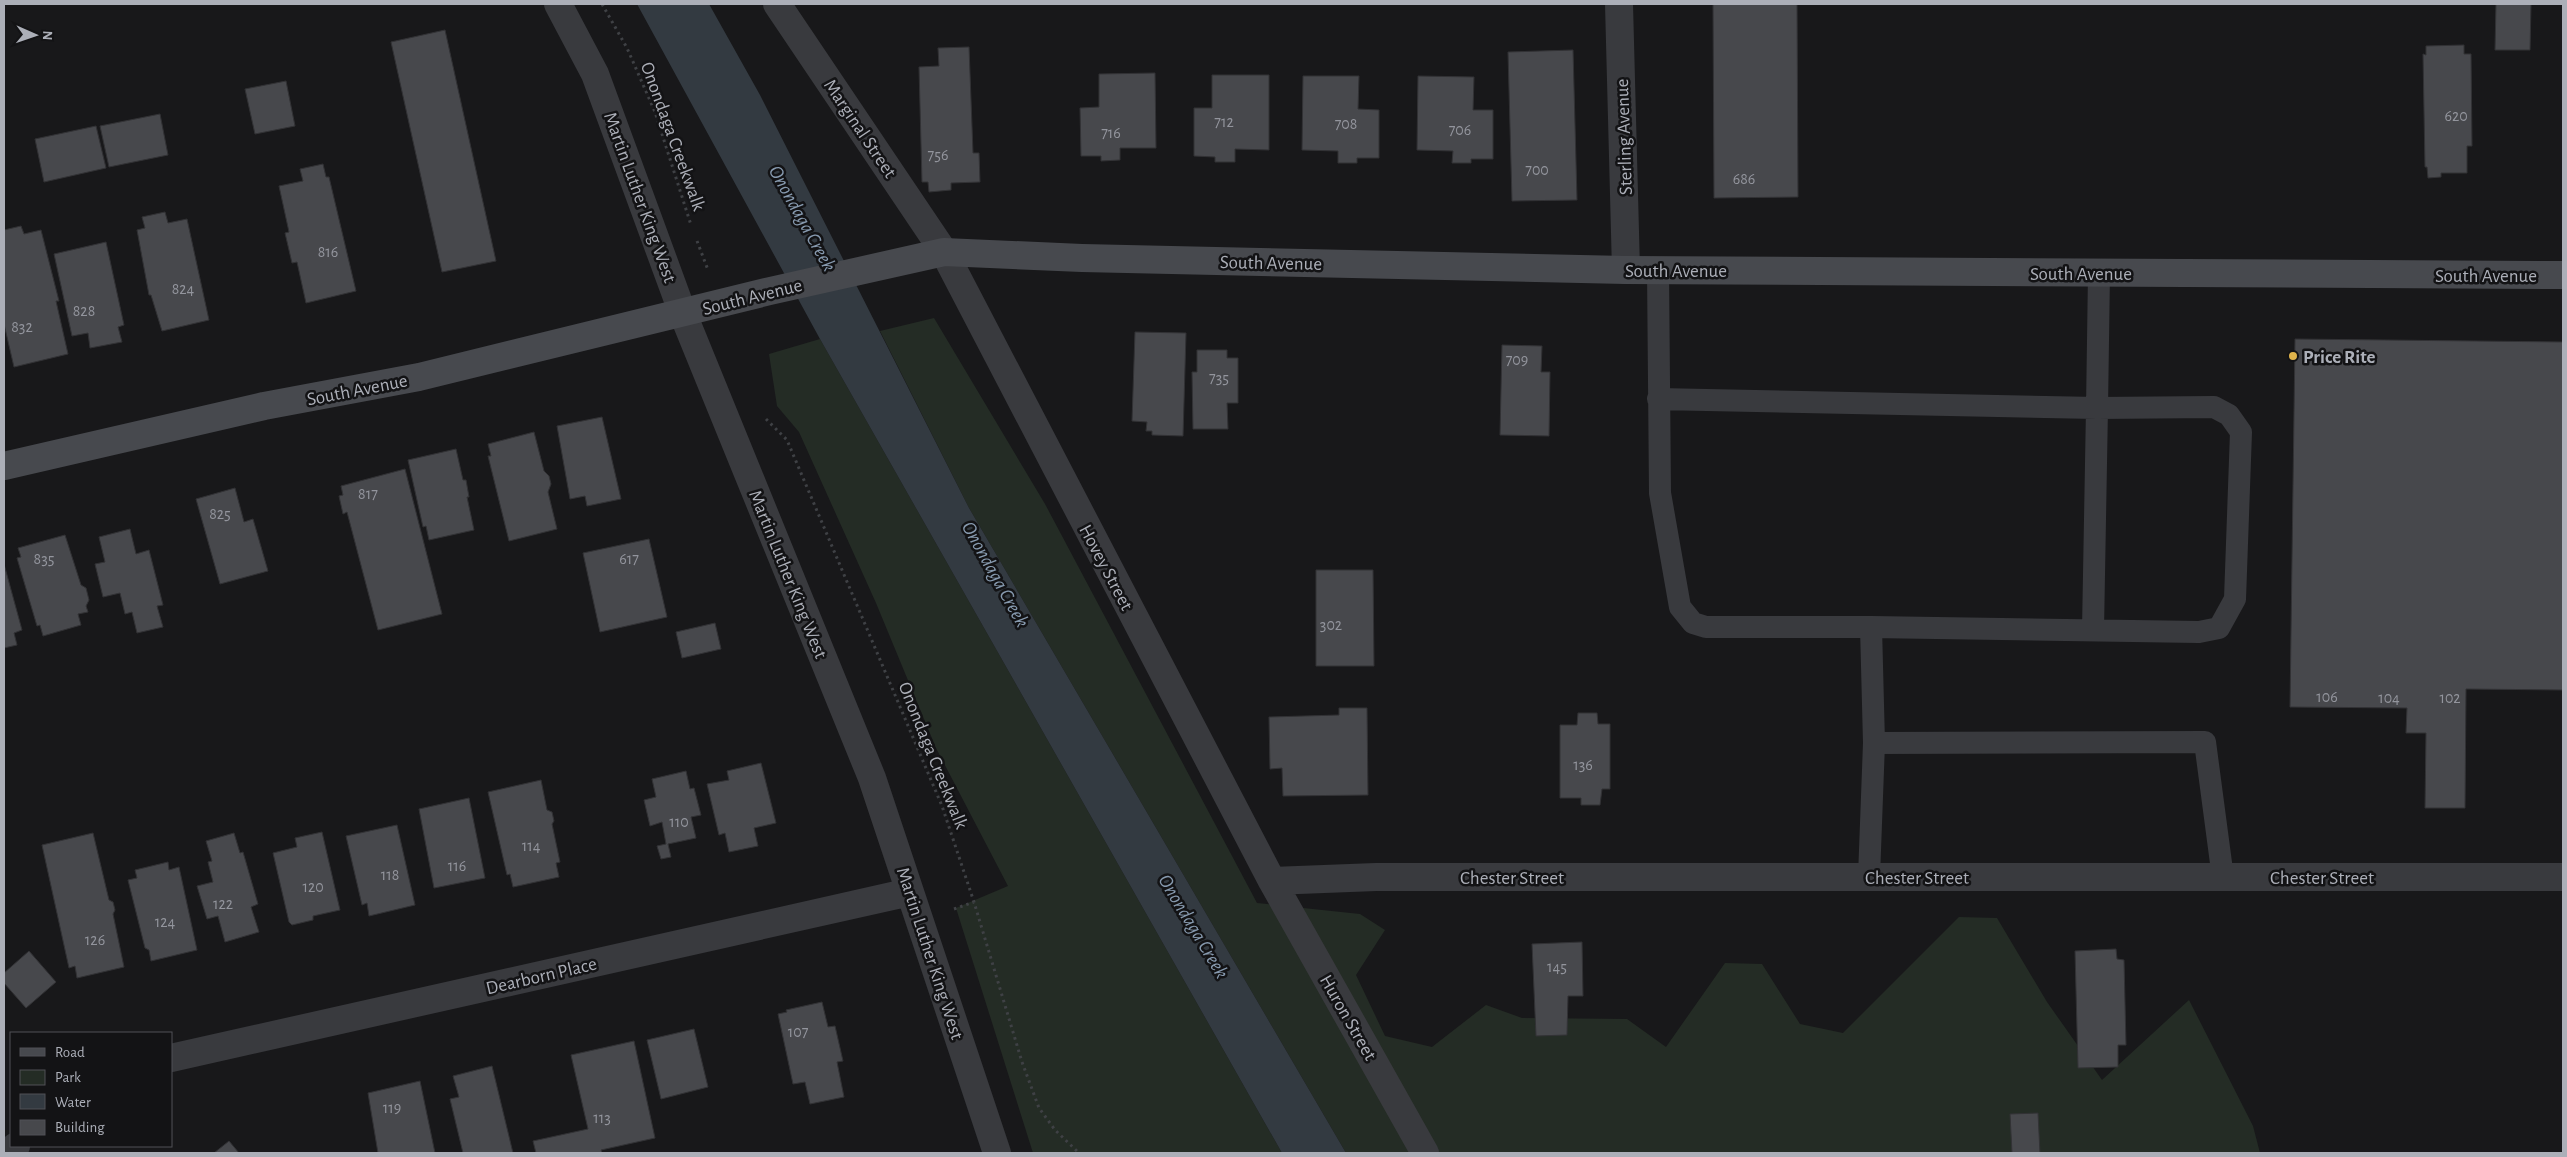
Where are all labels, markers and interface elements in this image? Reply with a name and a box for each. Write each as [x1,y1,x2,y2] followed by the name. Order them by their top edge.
[10,10,60,60] north arrow
[40,30,54,41] text: N
[637,60,708,214] street label: Onondaga Creekwalk
[820,76,900,182] street label: Marginal Street
[1613,78,1636,196] street label: Sterling Avenue
[2444,108,2468,124] house number: 620
[600,110,679,285] street label: Martin Luther King West
[1214,114,1234,130] house number: 712
[1335,116,1357,132] house number: 708
[1449,122,1471,138] house number: 706
[1101,125,1121,141] house number: 716
[928,147,948,163] house number: 756
[765,162,839,275] water label: Onondaga Creek
[1525,162,1549,178] house number: 700
[1733,171,1755,187] house number: 686
[318,244,338,260] house number: 816
[1220,253,1322,274] street label: South Avenue
[1625,262,1727,281] street label: South Avenue
[2030,265,2132,284] street label: South Avenue
[2435,267,2537,286] street label: South Avenue
[701,276,804,319] street label: South Avenue
[172,281,195,297] house number: 824
[73,303,95,319] house number: 828
[11,319,33,335] house number: 832
[2303,348,2376,367] place label: Price Rite
[2287,350,2299,362] marker: Price Rite
[1506,352,1528,368] house number: 709
[1209,370,1229,386] house number: 735
[305,371,409,410] street label: South Avenue
[358,486,378,502] house number: 817
[745,488,830,661] street label: Martin Luther King West
[209,506,231,522] house number: 825
[958,518,1032,631] water label: Onondaga Creek
[1075,522,1136,614] street label: Hovey Street
[34,551,54,567] house number: 835
[619,551,639,567] house number: 617
[1320,617,1342,633] house number: 302
[894,679,971,832] street label: Onondaga Creekwalk
[2316,689,2338,705] house number: 106
[2378,690,2400,706] house number: 104
[2439,690,2461,706] house number: 102
[1573,757,1593,773] house number: 136
[669,814,689,830] house number: 110
[522,838,541,854] house number: 114
[448,858,466,874] house number: 116
[893,865,966,1042] street label: Martin Luther King West
[381,867,399,883] house number: 118
[1460,869,1564,888] street label: Chester Street
[1865,869,1969,888] street label: Chester Street
[2270,869,2374,888] street label: Chester Street
[1154,871,1232,982] water label: Onondaga Creek
[302,879,324,895] house number: 120
[213,896,233,912] house number: 122
[155,914,176,930] house number: 124
[85,932,105,948] house number: 126
[484,954,599,998] street label: Dearborn Place
[1547,959,1567,975] house number: 145
[1316,972,1380,1064] street label: Huron Street
[788,1024,809,1040] house number: 107
[10,1032,172,1147] legend
[55,1045,85,1060] text: Road
[55,1070,81,1085] text: Park
[55,1095,91,1110] text: Water
[383,1100,401,1116] house number: 119
[593,1110,611,1126] house number: 113
[55,1120,105,1135] text: Building

